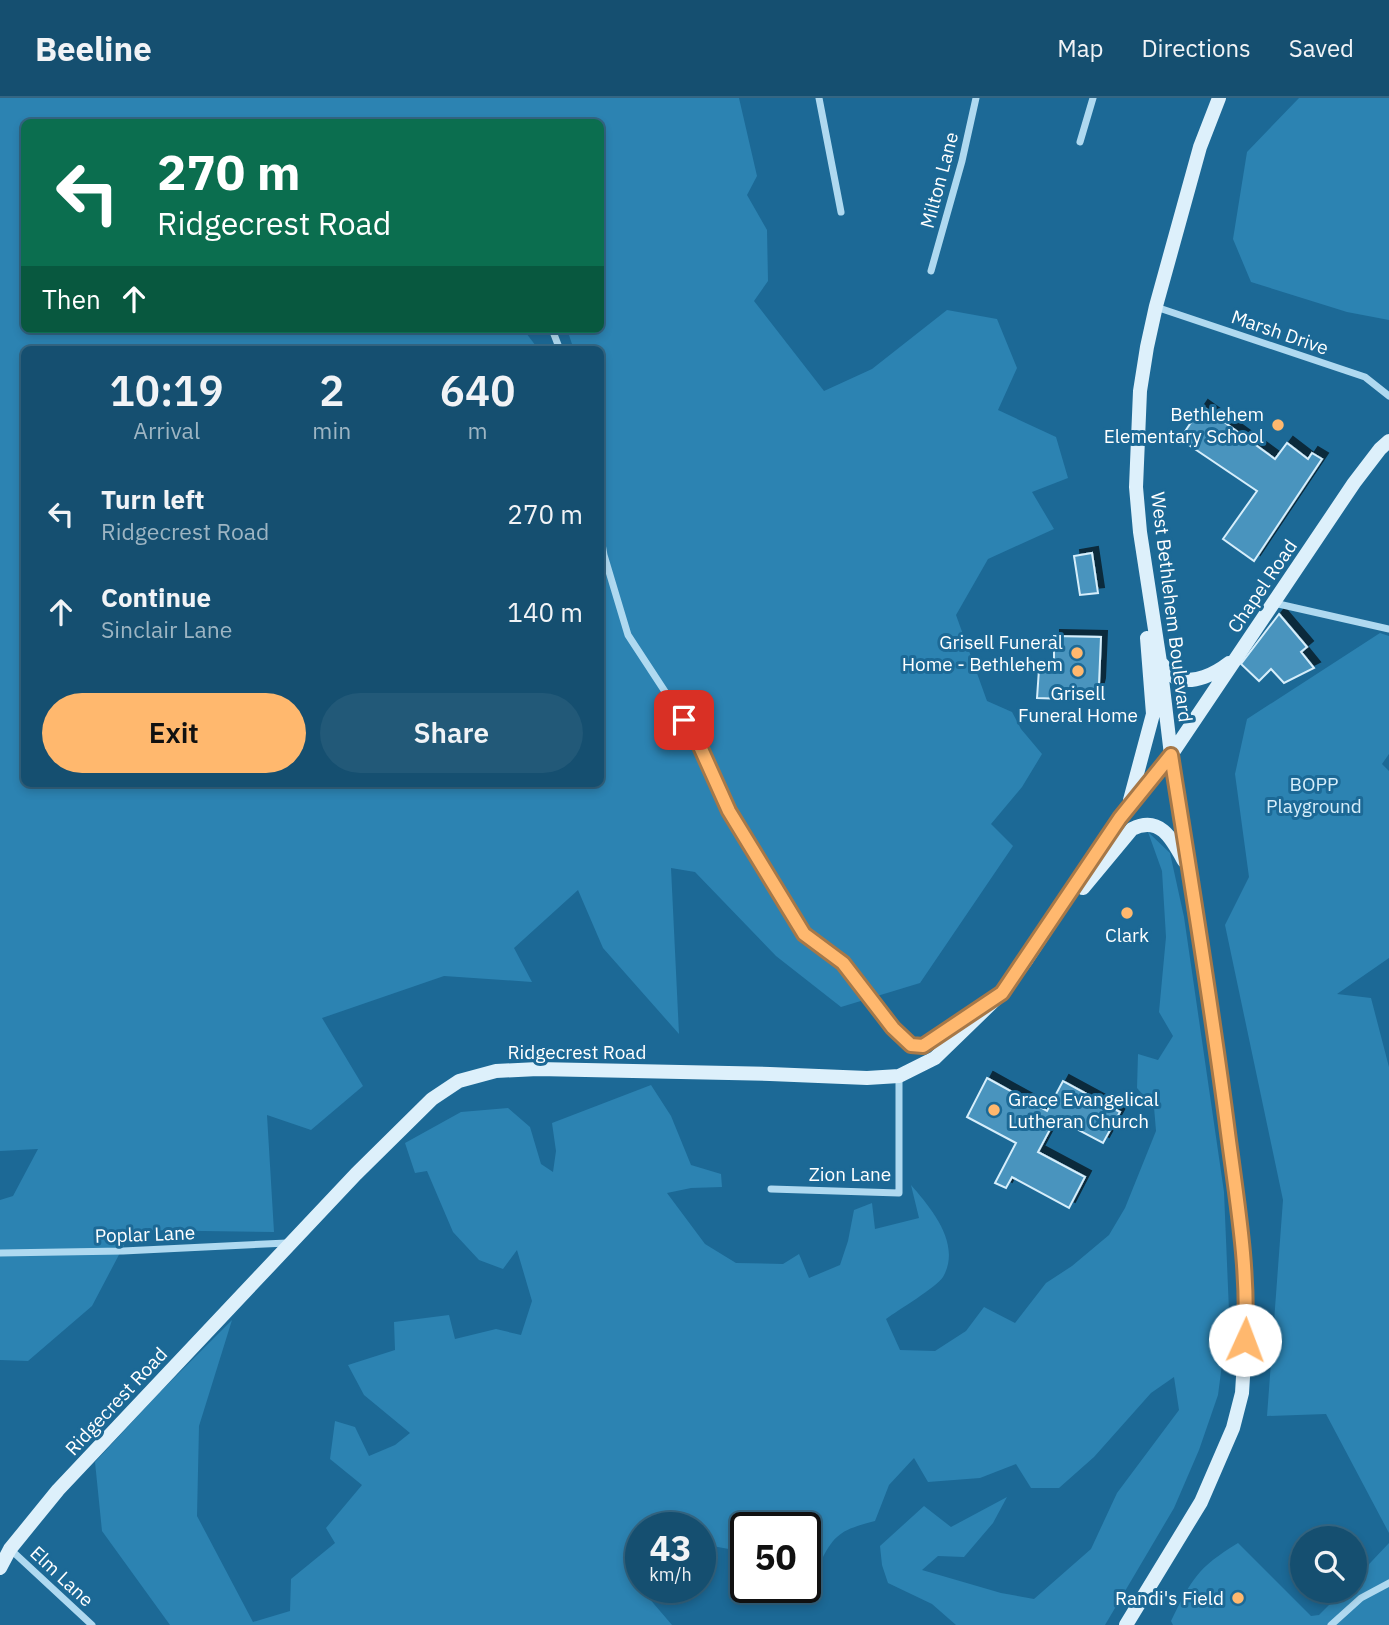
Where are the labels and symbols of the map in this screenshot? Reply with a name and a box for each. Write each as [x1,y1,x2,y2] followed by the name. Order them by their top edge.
[915,129,963,231] street label: Milton Lane
[1228,304,1332,360] street label: Marsh Drive
[1104,402,1264,448] place label: Bethlehem Elementary School
[1270,417,1286,433] marker: Bethlehem Elementary School
[1146,490,1198,724] street label: West Bethlehem Boulevard
[1222,535,1302,637] street label: Chapel Road
[902,630,1063,676] place label: Grisell Funeral Home - Bethlehem
[1069,645,1085,661] marker: Grisell Funeral Home - Bethlehem
[1070,663,1086,679] marker: Grisell Funeral Home
[1018,681,1138,727] place label: Grisell Funeral Home
[654,690,714,750] pin
[1266,772,1362,818] park label: BOPP Playground
[1119,905,1135,921] marker: Clark
[1105,923,1149,947] place label: Clark
[507,1040,647,1064] street label: Ridgecrest Road
[1008,1087,1159,1133] place label: Grace Evangelical Lutheran Church
[986,1102,1002,1118] marker: Grace Evangelical Lutheran Church
[809,1162,891,1186] street label: Zion Lane
[94,1220,196,1248] street label: Poplar Lane
[1208,1303,1282,1377] position arrow
[60,1342,172,1460] street label: Ridgecrest Road
[730,1512,821,1603] speed limit sign: 50
[25,1541,99,1611] street label: Elm Lane
[1115,1586,1224,1610] place label: Randi's Field
[1230,1590,1246,1606] marker: Randi's Field

